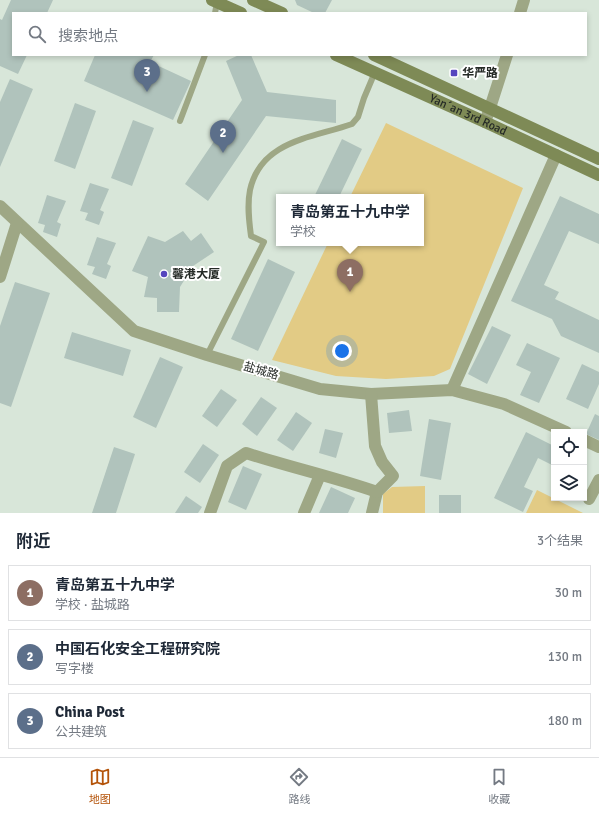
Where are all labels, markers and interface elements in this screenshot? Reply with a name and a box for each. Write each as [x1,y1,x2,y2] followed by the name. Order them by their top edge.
[12,12,587,56] search box
[26,23,48,45] icon: search
[58,27,118,45] text: 搜索地点
[134,59,160,92] pin: 3
[462,66,498,81] place label: 华严路
[449,68,459,78] marker: 华严路
[427,90,509,139] street label: Yan´an 3rd Road
[210,120,236,153] pin: 2
[276,194,424,246] popup
[290,203,410,221] text: 青岛第五十九中学
[290,224,316,240] text: 学校
[337,259,363,292] pin: 1
[172,267,220,282] place label: 馨港大厦
[159,269,169,279] marker: 馨港大厦
[332,341,352,361] your location
[242,359,280,383] street label: 盐城路
[551,429,587,501] map controls
[551,429,587,465] button: locate
[551,465,587,501] button: layers
[16,531,50,552] text: 附近
[537,533,583,549] text: 3个结果
[55,576,175,594] text: 青岛第五十九中学
[26,585,34,601] text: 1
[555,585,582,601] text: 30 m
[55,597,130,613] text: 学校 · 盐城路
[55,640,220,658] text: 中国石化安全工程研究院
[26,649,34,665] text: 2
[548,649,582,665] text: 130 m
[55,661,94,677] text: 写字楼
[55,703,125,721] text: China Post
[26,713,34,729] text: 3
[548,713,582,729] text: 180 m
[55,724,107,740] text: 公共建筑
[89,766,111,806] tab: 地图
[288,766,310,806] tab: 路线
[488,766,510,806] tab: 收藏

